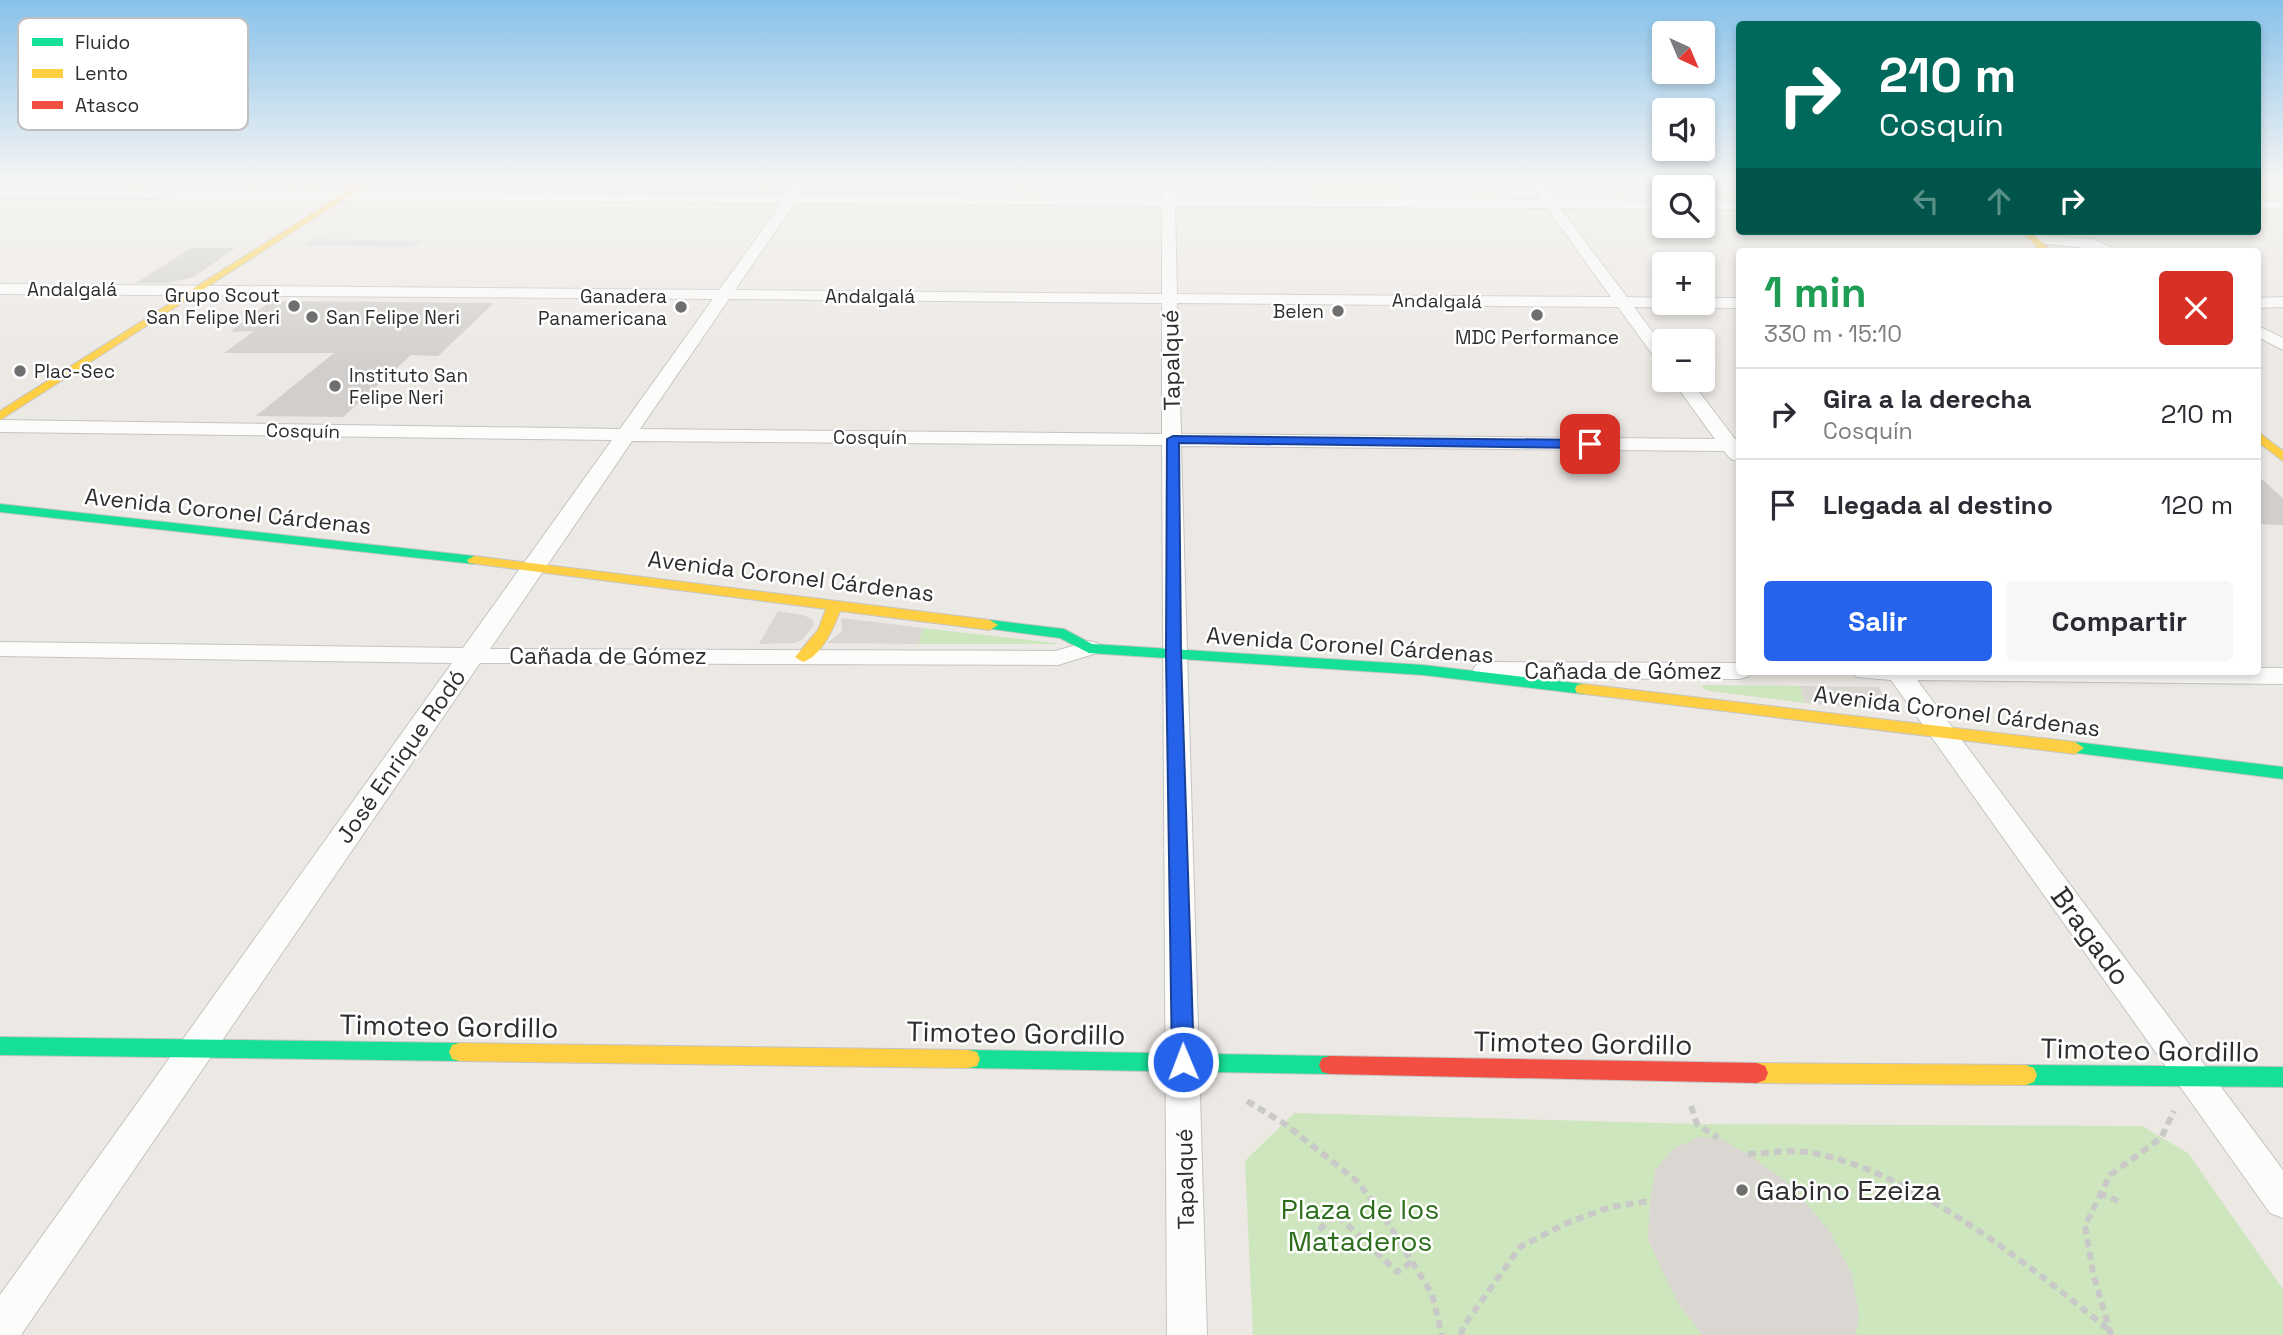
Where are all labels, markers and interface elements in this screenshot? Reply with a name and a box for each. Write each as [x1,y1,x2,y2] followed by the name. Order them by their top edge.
[18,18,248,130] legend
[1652,21,1715,84] north arrow
[1652,21,1715,392] map controls
[75,30,130,55] text: Fluido
[1879,44,2016,106] text: 210 m
[1764,49,1855,140] icon: right
[75,61,128,86] text: Lento
[75,93,139,118] text: Atasco
[1652,98,1715,161] button: sound
[1879,105,2004,145] text: Cosquín
[1652,175,1715,238] button: search
[1907,182,1945,220] icon: left
[1980,182,2018,220] icon: ahead
[2053,182,2091,220] icon: right
[1652,252,1715,315] button: +
[1764,266,1867,319] text: 1 min
[2159,271,2233,345] button: close
[27,277,117,302] street label: Andalgalá
[146,283,280,330] place label: Grupo Scout San Felipe Neri
[538,284,667,331] place label: Ganadera Panamericana
[825,284,915,309] street label: Andalgalá
[1392,288,1482,314] street label: Andalgalá
[286,298,302,314] marker: Grupo Scout San Felipe Neri
[673,299,689,315] marker: Ganadera Panamericana
[1273,299,1324,324] place label: Belen
[1330,303,1346,319] marker: Belen
[326,305,460,330] place label: San Felipe Neri
[1529,307,1545,323] marker: MDC Performance
[304,309,320,325] marker: San Felipe Neri
[1155,309,1187,411] street label: Tapalqué
[1764,319,1902,349] text: 330 m · 15:10
[1455,325,1619,350] place label: MDC Performance
[1652,329,1715,392] button: −
[34,359,115,384] place label: Plac-Sec
[12,363,28,379] marker: Plac-Sec
[349,363,468,410] place label: Instituto San Felipe Neri
[327,378,343,394] marker: Instituto San Felipe Neri
[1823,382,2032,416] text: Gira a la derecha
[1764,395,1802,433] icon: right
[2161,397,2233,431] text: 210 m
[1560,414,1620,474] pin
[1823,416,1913,446] text: Cosquín
[266,418,340,444] street label: Cosquín
[833,425,907,450] street label: Cosquín
[1571,425,1609,463] icon: arrive
[83,481,373,541] street label: Avenida Coronel Cárdenas
[1764,486,1802,524] icon: arrive
[1823,488,2053,522] text: Llegada al destino
[2161,488,2233,522] text: 120 m
[646,544,936,608] street label: Avenida Coronel Cárdenas
[1764,581,1992,661] button: Salir
[2006,581,2233,661] button: Compartir
[1205,620,1495,670] street label: Avenida Coronel Cárdenas
[509,641,707,671] street label: Cañada de Gómez
[1524,656,1722,686] street label: Cañada de Gómez
[330,663,472,849] street label: José Enrique Rodó
[1812,679,2102,743] street label: Avenida Coronel Cárdenas
[2043,880,2139,992] street label: Bragado
[339,1006,559,1046] street label: Timoteo Gordillo
[906,1013,1126,1053] street label: Timoteo Gordillo
[1473,1023,1693,1063] street label: Timoteo Gordillo
[1146,1025,1220,1099] position arrow
[2040,1030,2260,1070] street label: Timoteo Gordillo
[1169,1128,1201,1230] street label: Tapalqué
[1756,1172,1941,1208] place label: Gabino Ezeiza
[1734,1182,1750,1198] marker: Gabino Ezeiza
[1281,1191,1439,1259] park label: Plaza de los Mataderos

